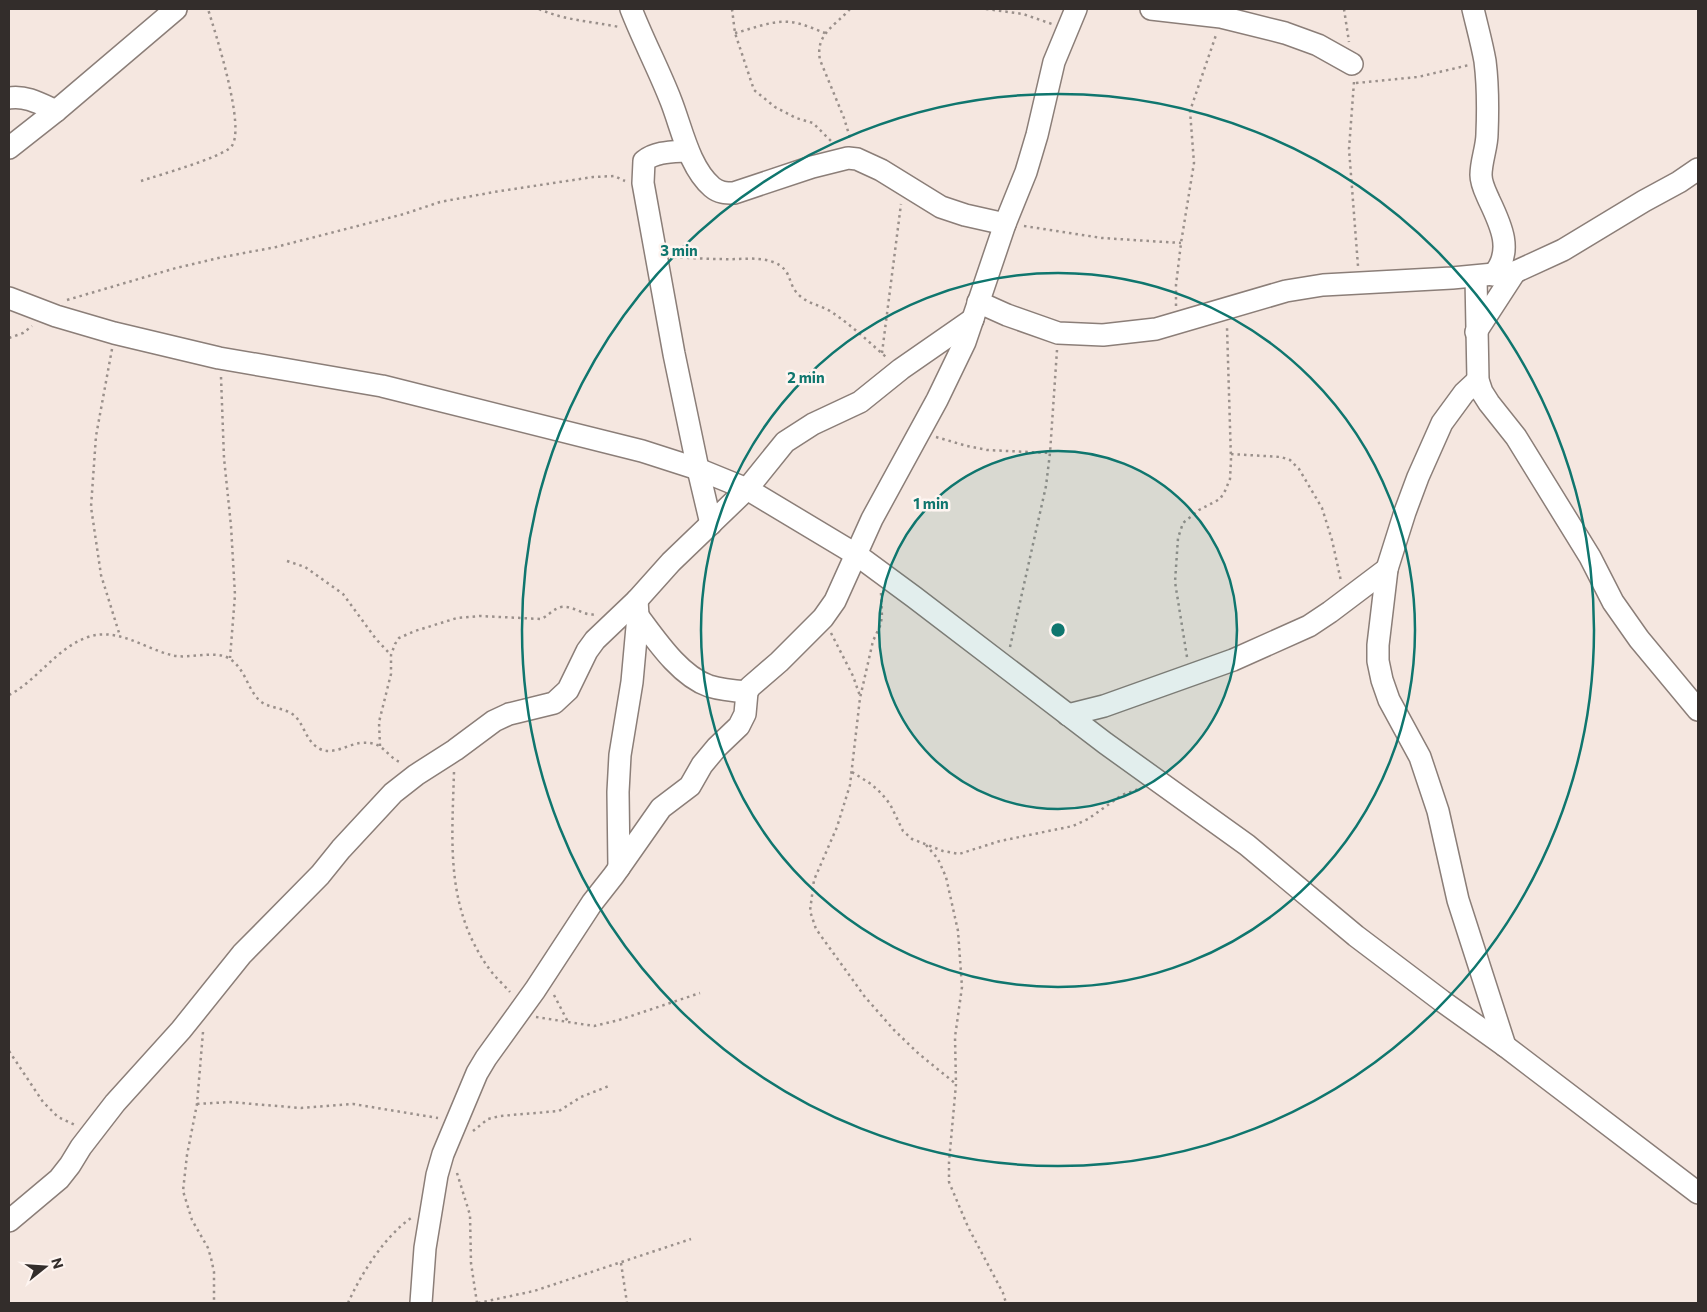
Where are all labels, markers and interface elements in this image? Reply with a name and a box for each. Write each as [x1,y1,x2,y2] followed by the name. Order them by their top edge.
[660,241,698,259] text: 3 min
[787,368,825,386] text: 2 min
[913,494,949,512] text: 1 min
[1049,621,1067,639] centre of rings
[20,1242,70,1292] north arrow
[48,1256,68,1271] text: N

